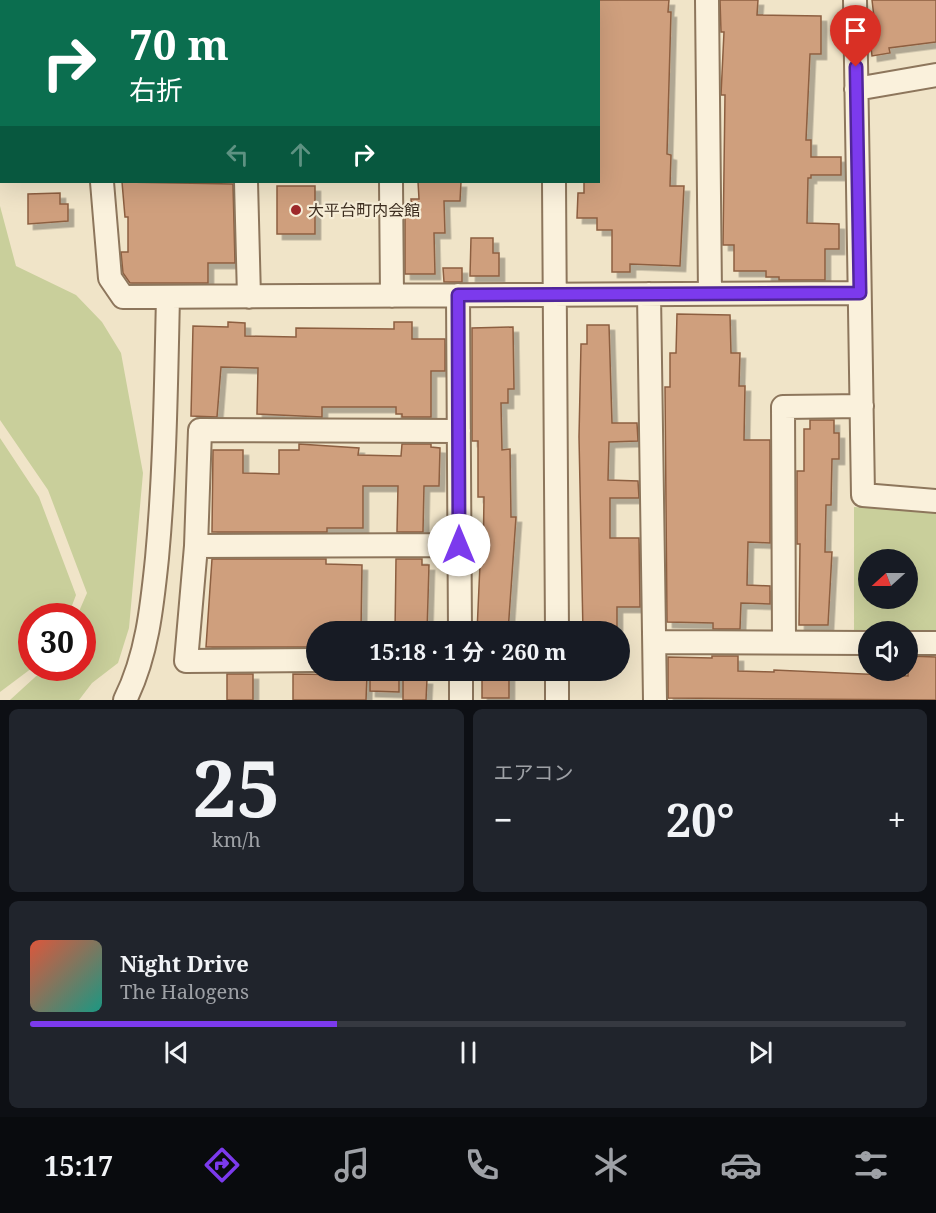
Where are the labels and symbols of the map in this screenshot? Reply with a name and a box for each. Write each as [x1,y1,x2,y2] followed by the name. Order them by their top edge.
[830,5,881,67] pin
[308,199,420,221] place label: 大平台町内会館
[289,203,303,217] marker: 大平台町内会館
[427,513,491,577] position arrow
[858,549,918,609] north arrow
[18,603,96,681] speed limit sign: 30

